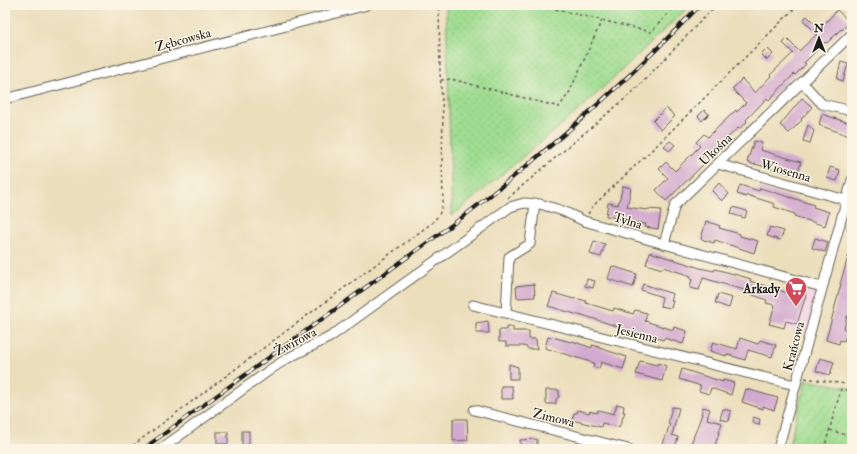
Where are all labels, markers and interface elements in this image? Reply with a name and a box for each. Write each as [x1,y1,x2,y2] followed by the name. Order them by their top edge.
[799,18,839,58] north arrow
[813,22,825,35] text: N
[154,25,213,55] street label: Zębcowska
[696,130,736,169] street label: Ukośna
[758,156,813,186] street label: Wiosenna
[611,209,645,234] street label: Tylna
[783,275,809,308] supermarket icon: Arkady
[742,281,781,298] place label: Arkady
[780,319,808,373] street label: Krańcowa
[613,321,660,347] street label: Jesienna
[271,323,320,360] street label: Żwirowa
[531,405,577,431] street label: Zimowa

